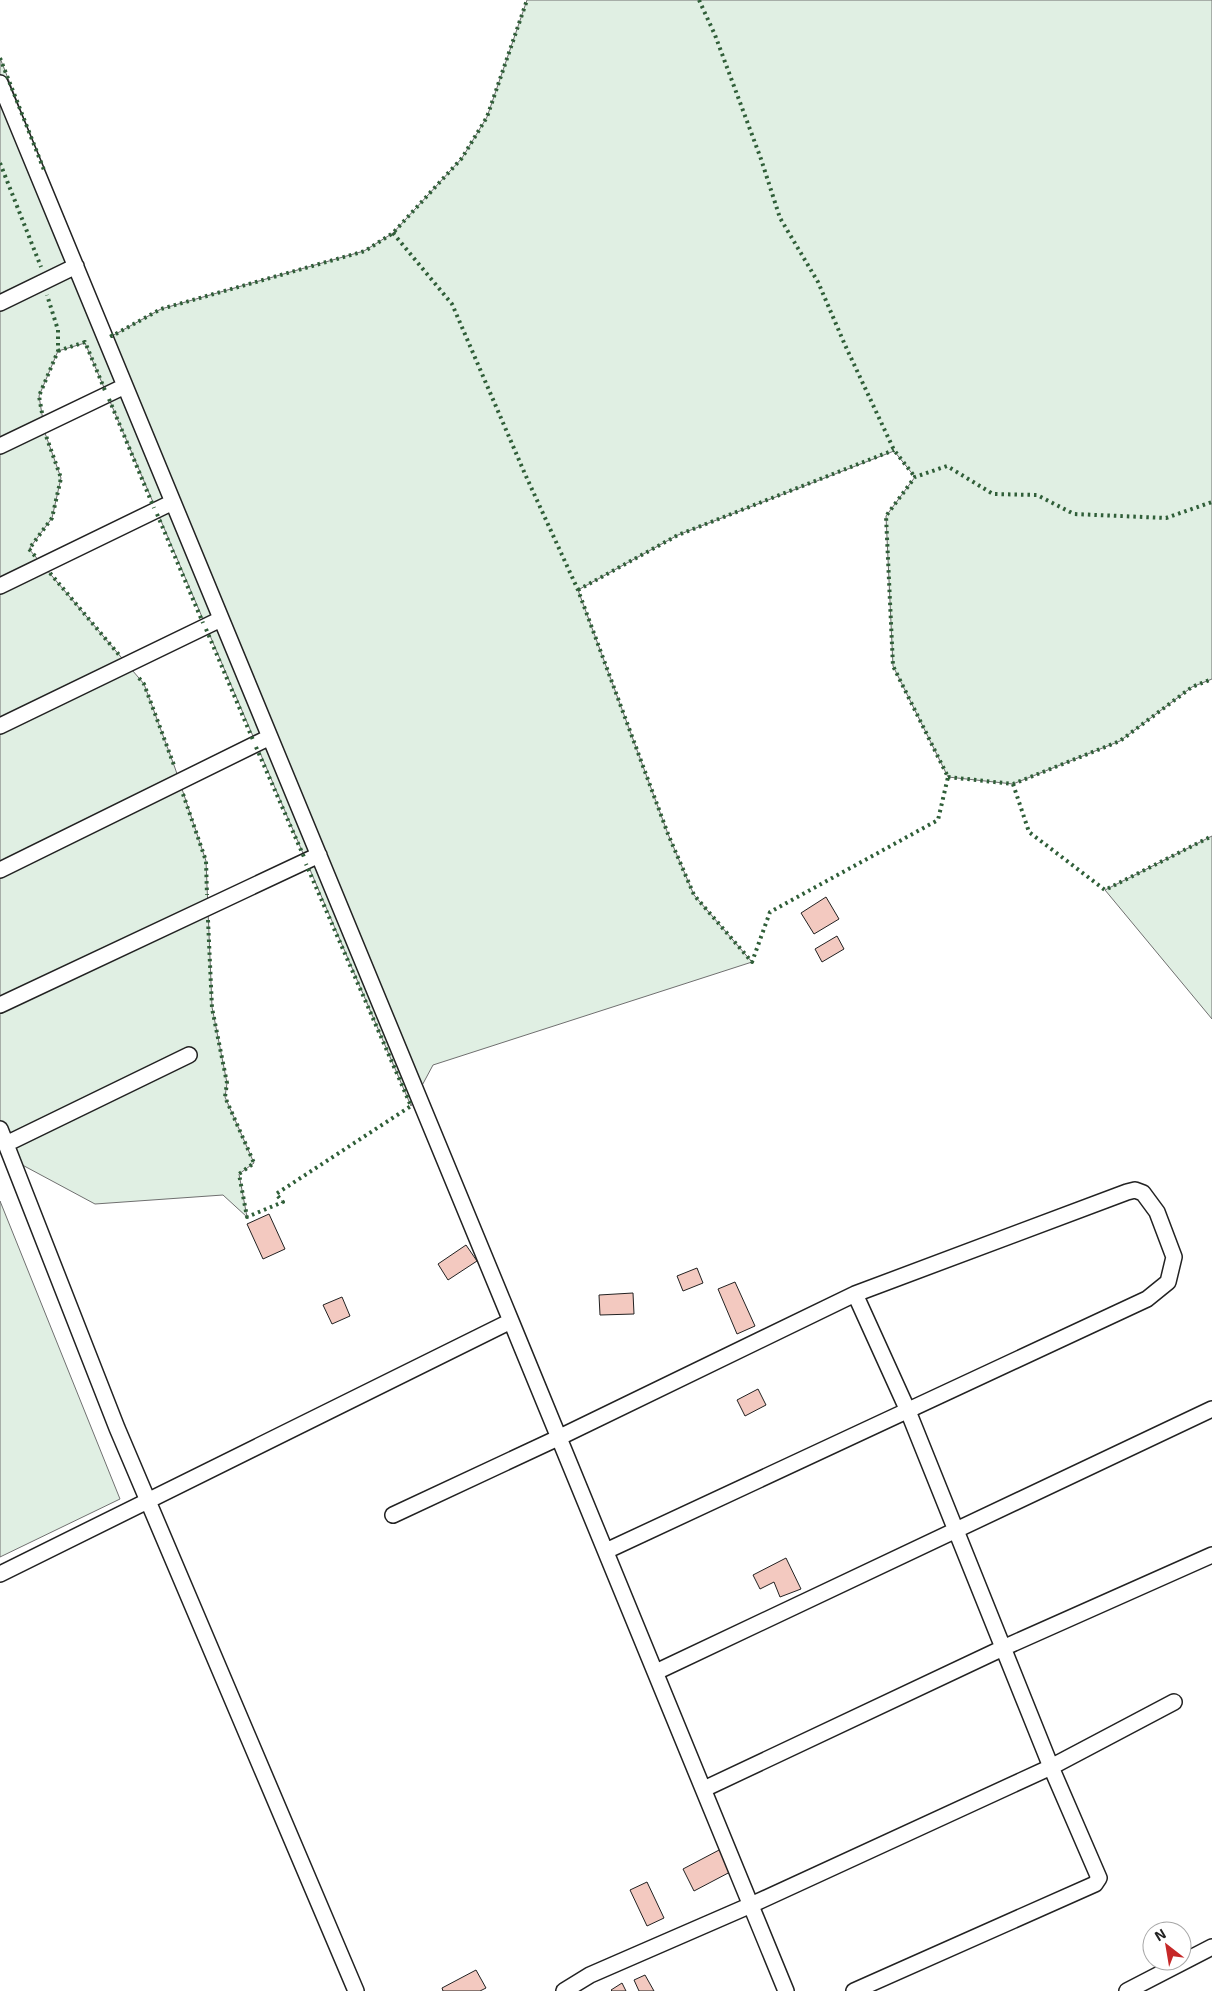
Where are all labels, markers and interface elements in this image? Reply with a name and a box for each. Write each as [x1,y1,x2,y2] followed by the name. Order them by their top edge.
[1142,1921,1192,1971] north arrow
[1151,1925,1169,1944] text: N

